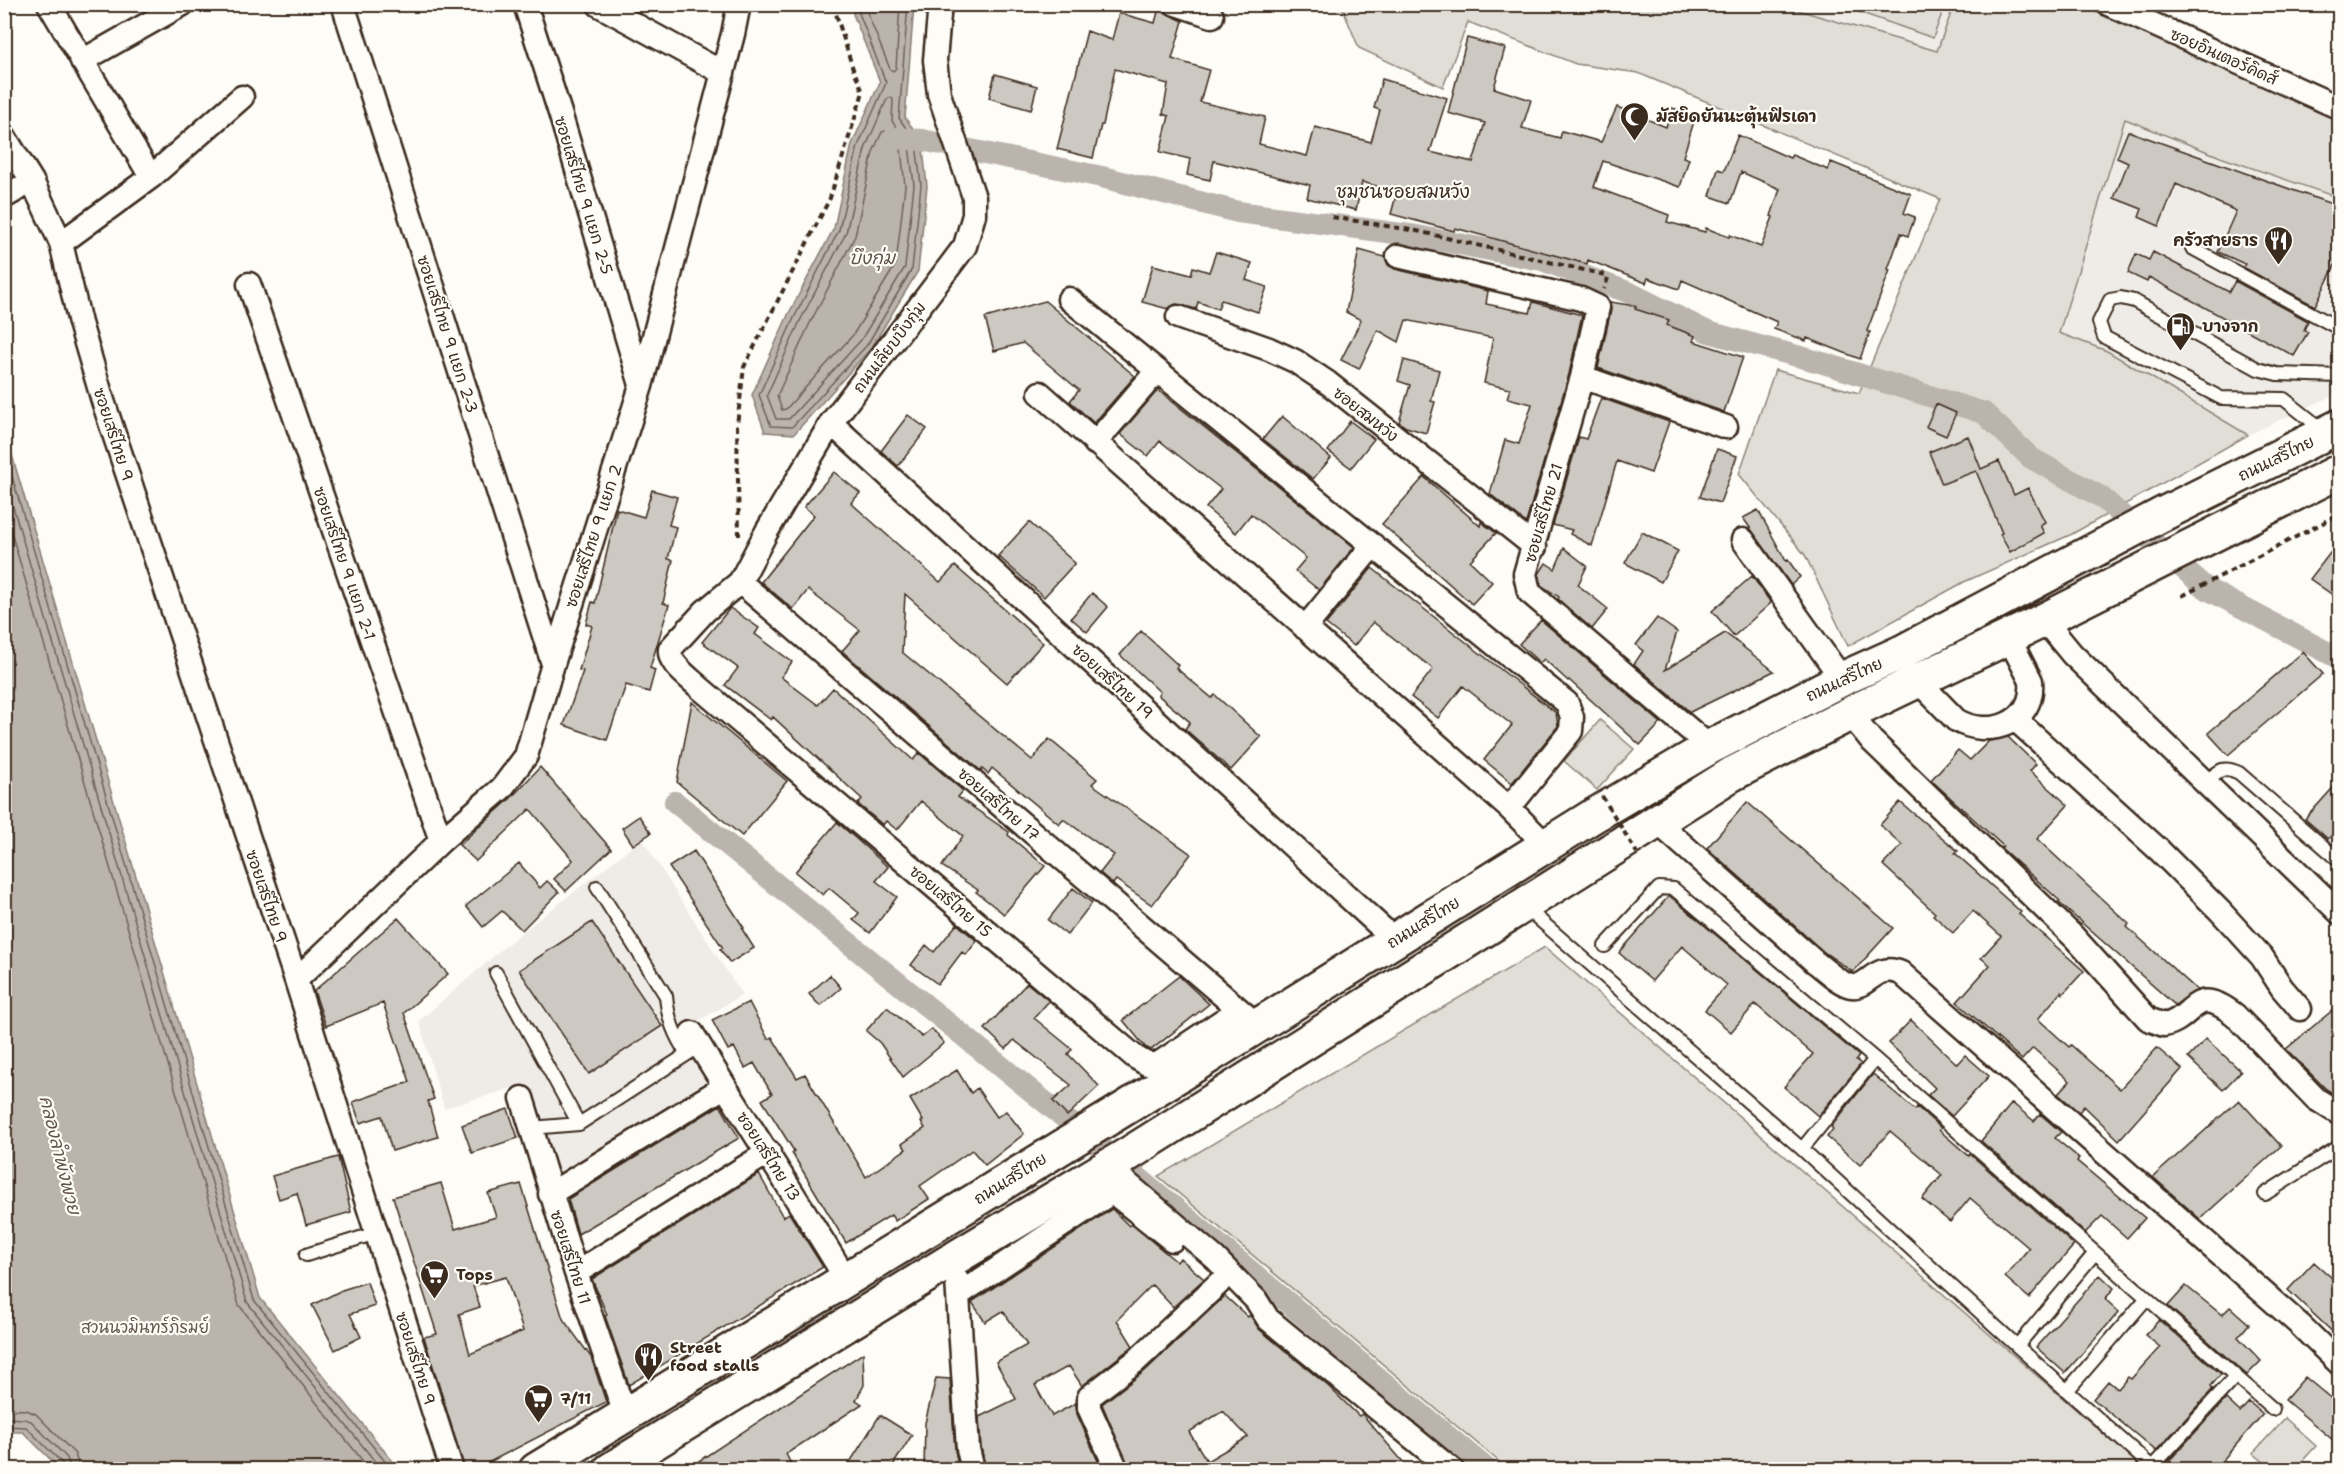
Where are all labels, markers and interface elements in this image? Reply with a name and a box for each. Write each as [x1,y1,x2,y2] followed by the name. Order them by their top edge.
[2167,22,2282,90] street label: ซอยอินเตอร์คิดส์
[1619,100,1651,142] mosque icon: มัสยิดยันนะตุ้นฟิรเดา
[1656,105,1816,129] place label: มัสยิดยันนะตุ้นฟิรเดา
[549,113,619,277] street label: ซอยเสรีไทย 9 แยก 2-5
[1336,180,1470,206] district label: ชุมชนซอยสมหวัง
[2263,224,2295,266] restaurant icon: ครัวสายธาร
[2173,230,2258,251] place label: ครัวสายธาร
[849,246,897,271] water label: บึงกุ่ม
[412,252,484,416] street label: ซอยเสรีไทย 9 แยก 2-3
[847,297,932,398] street label: ถนนเลียบบึงกุ่ม
[2165,310,2197,352] fuel station icon: บางจาก
[2202,316,2258,337] place label: บางจาก
[1329,382,1403,447] street label: ซอยสมหวัง
[89,385,139,483] street label: ซอยเสรีไทย 9
[2234,430,2318,486] street label: ถนนเสรีไทย
[559,461,627,611] street label: ซอยเสรีไทย 9 แยก 2
[1518,461,1568,565] street label: ซอยเสรีไทย 21
[308,483,382,643] street label: ซอยเสรีไทย 9 แยก 2-1
[1067,638,1159,724] street label: ซอยเสรีไทย 19
[1802,652,1886,706] street label: ถนนเสรีไทย
[953,762,1045,846] street label: ซอยเสรีไทย 17
[241,847,293,945] street label: ซอยเสรีไทย 9
[905,860,997,942] street label: ซอยเสรีไทย 15
[1382,891,1464,953] street label: ถนนเสรีไทย
[34,1093,87,1218] water label: คลองลำพังพวย
[732,1107,806,1205] street label: ซอยเสรีไทย 13
[969,1147,1051,1209] street label: ถนนเสรีไทย
[545,1207,597,1307] street label: ซอยเสรีไทย 11
[419,1258,451,1300] supermarket icon: Tops
[456,1264,493,1285] place label: Tops
[391,1309,441,1407] street label: ซอยเสรีไทย 9
[81,1316,209,1338] park label: สวนนวมินทร์ภิรมย์
[670,1337,759,1376] place label: Street food stalls
[633,1340,665,1382] restaurant icon: Street food stalls
[523,1382,555,1424] supermarket icon: 7/11
[560,1388,591,1409] place label: 7/11

